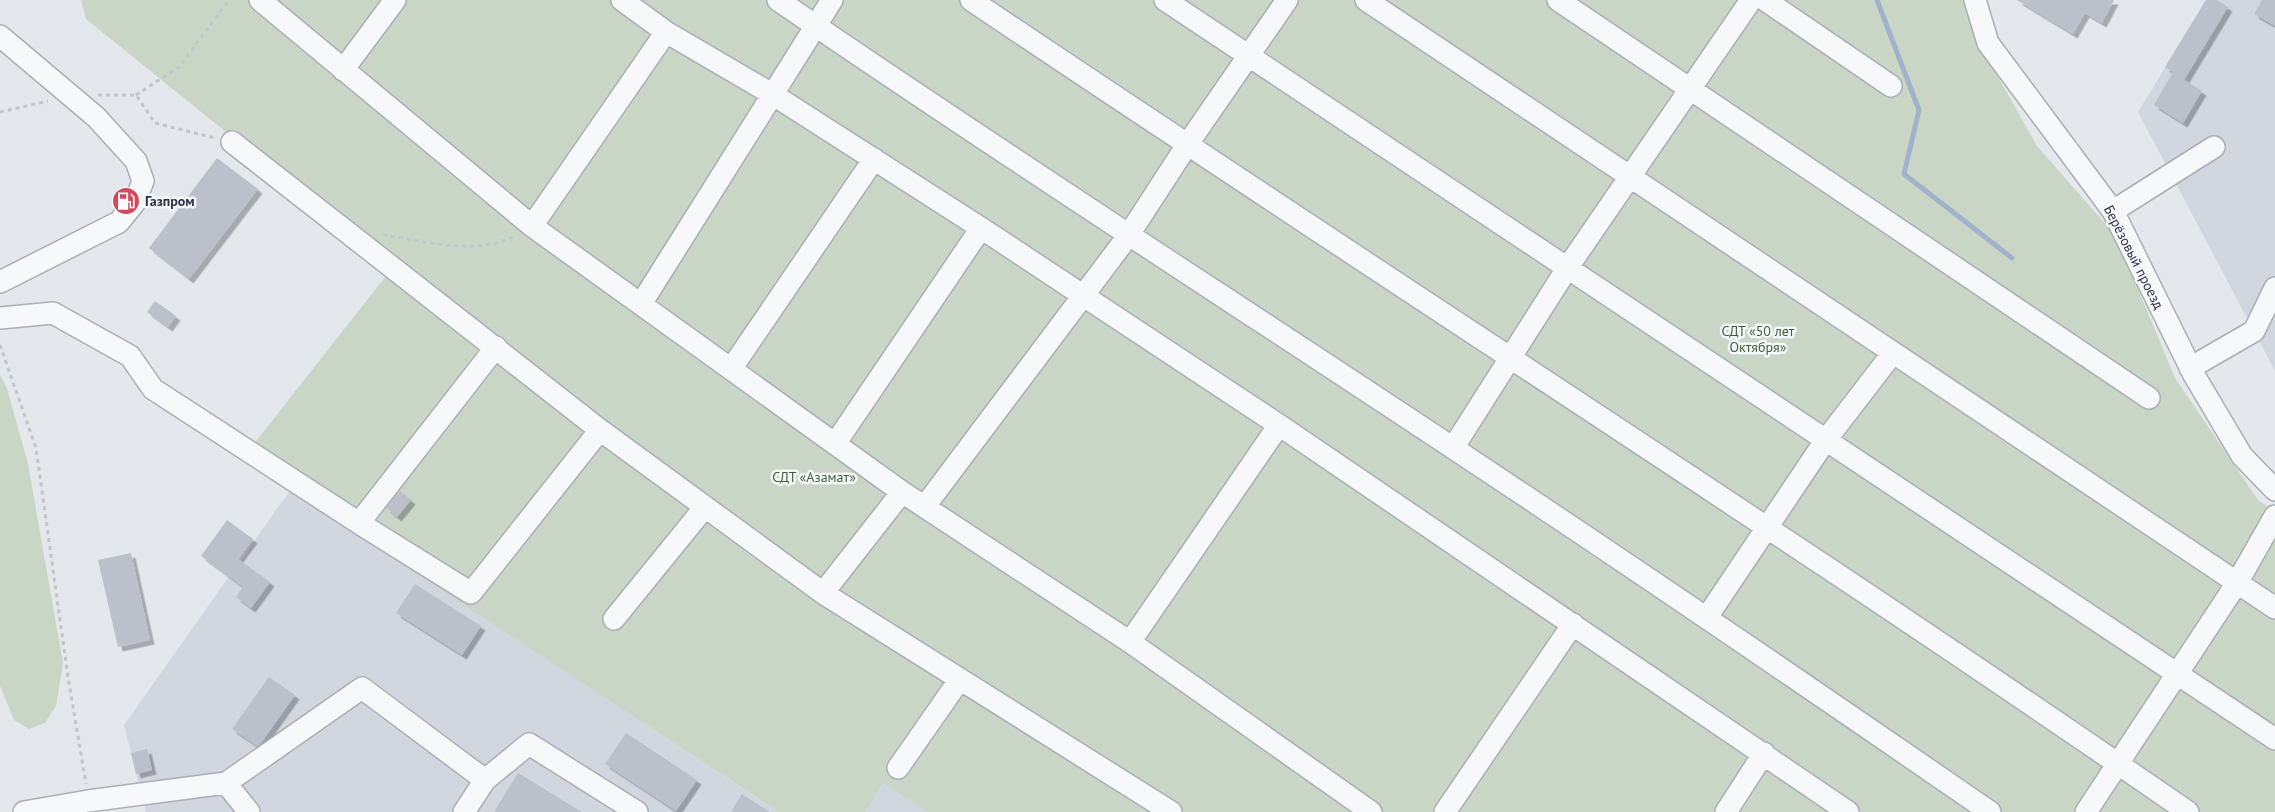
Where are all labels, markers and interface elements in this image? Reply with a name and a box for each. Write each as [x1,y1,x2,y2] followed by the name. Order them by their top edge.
[111,186,141,216] fuel station icon: Газпром
[145,192,195,210] place label: Газпром
[2100,202,2168,312] street label: Берёзовый проезд
[1722,322,1795,356] park label: СДТ «50 лет Октября»
[772,468,856,486] park label: СДТ «Азамат»

